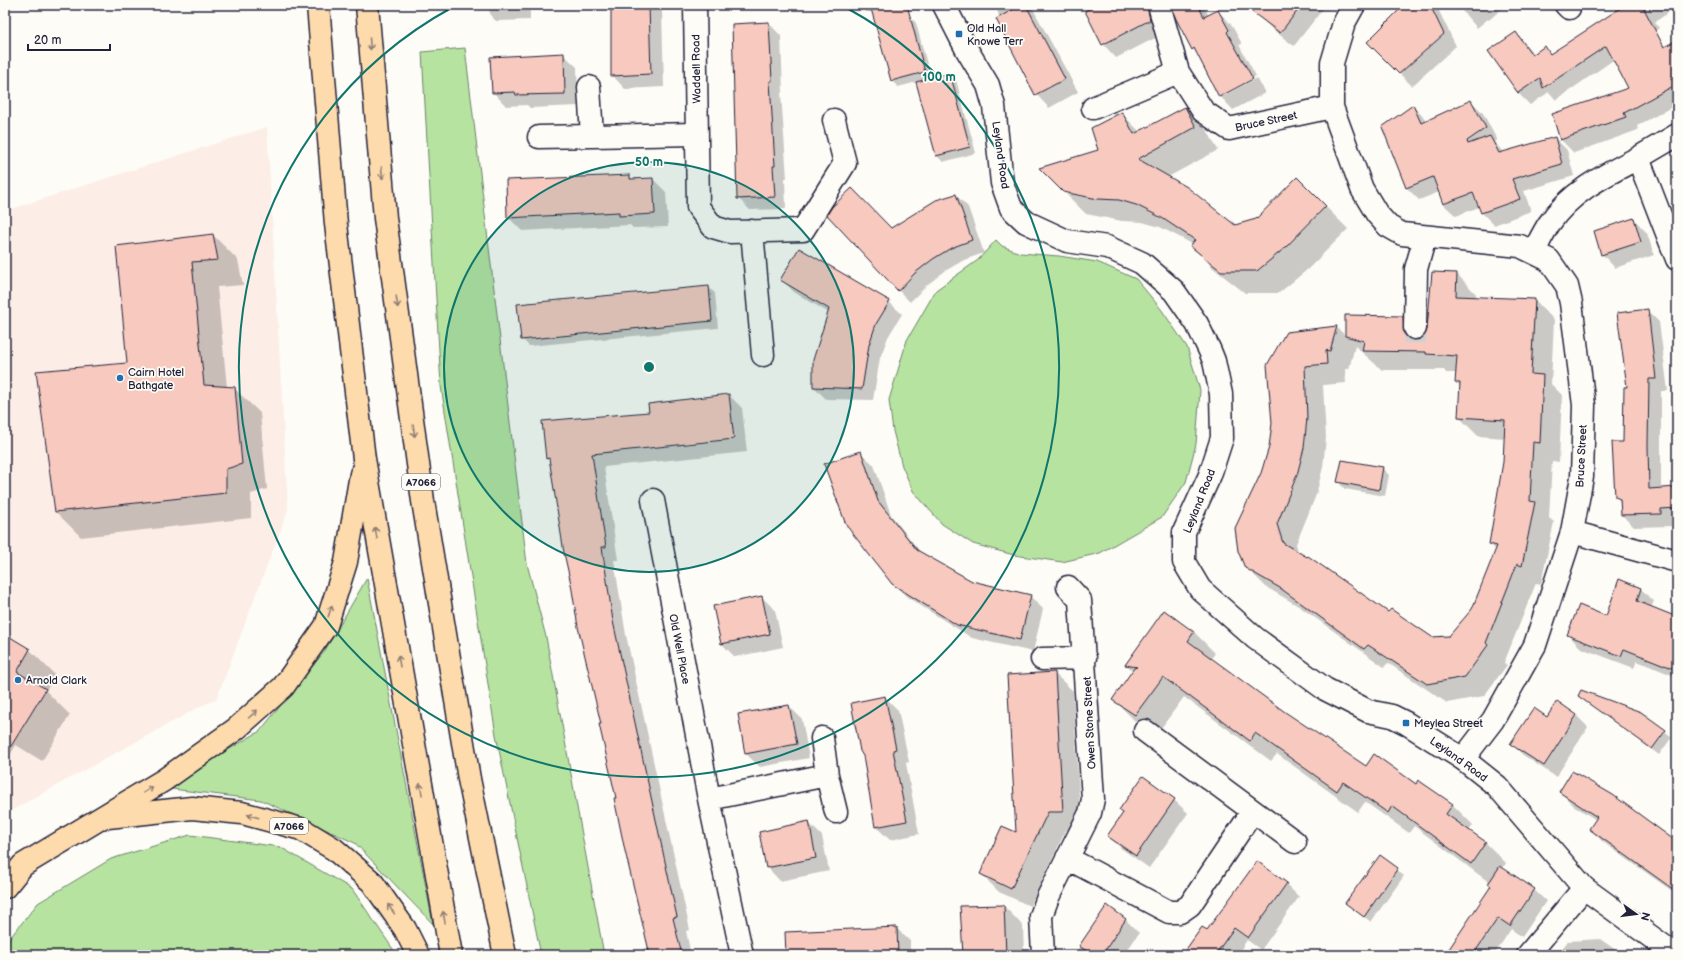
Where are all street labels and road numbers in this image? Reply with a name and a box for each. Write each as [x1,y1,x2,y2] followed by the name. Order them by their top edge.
[689,34,704,104] street label: Waddell Road
[1234,108,1299,134] street label: Bruce Street
[989,120,1012,190] street label: Leyland Road
[1573,424,1590,488] street label: Bruce Street
[1181,467,1218,535] street label: Leyland Road
[402,474,440,490] road number: A7066
[666,613,693,686] street label: Old Well Place
[1081,676,1098,770] street label: Owen Stone Street
[1427,734,1490,785] street label: Leyland Road
[270,818,308,834] road number: A7066

